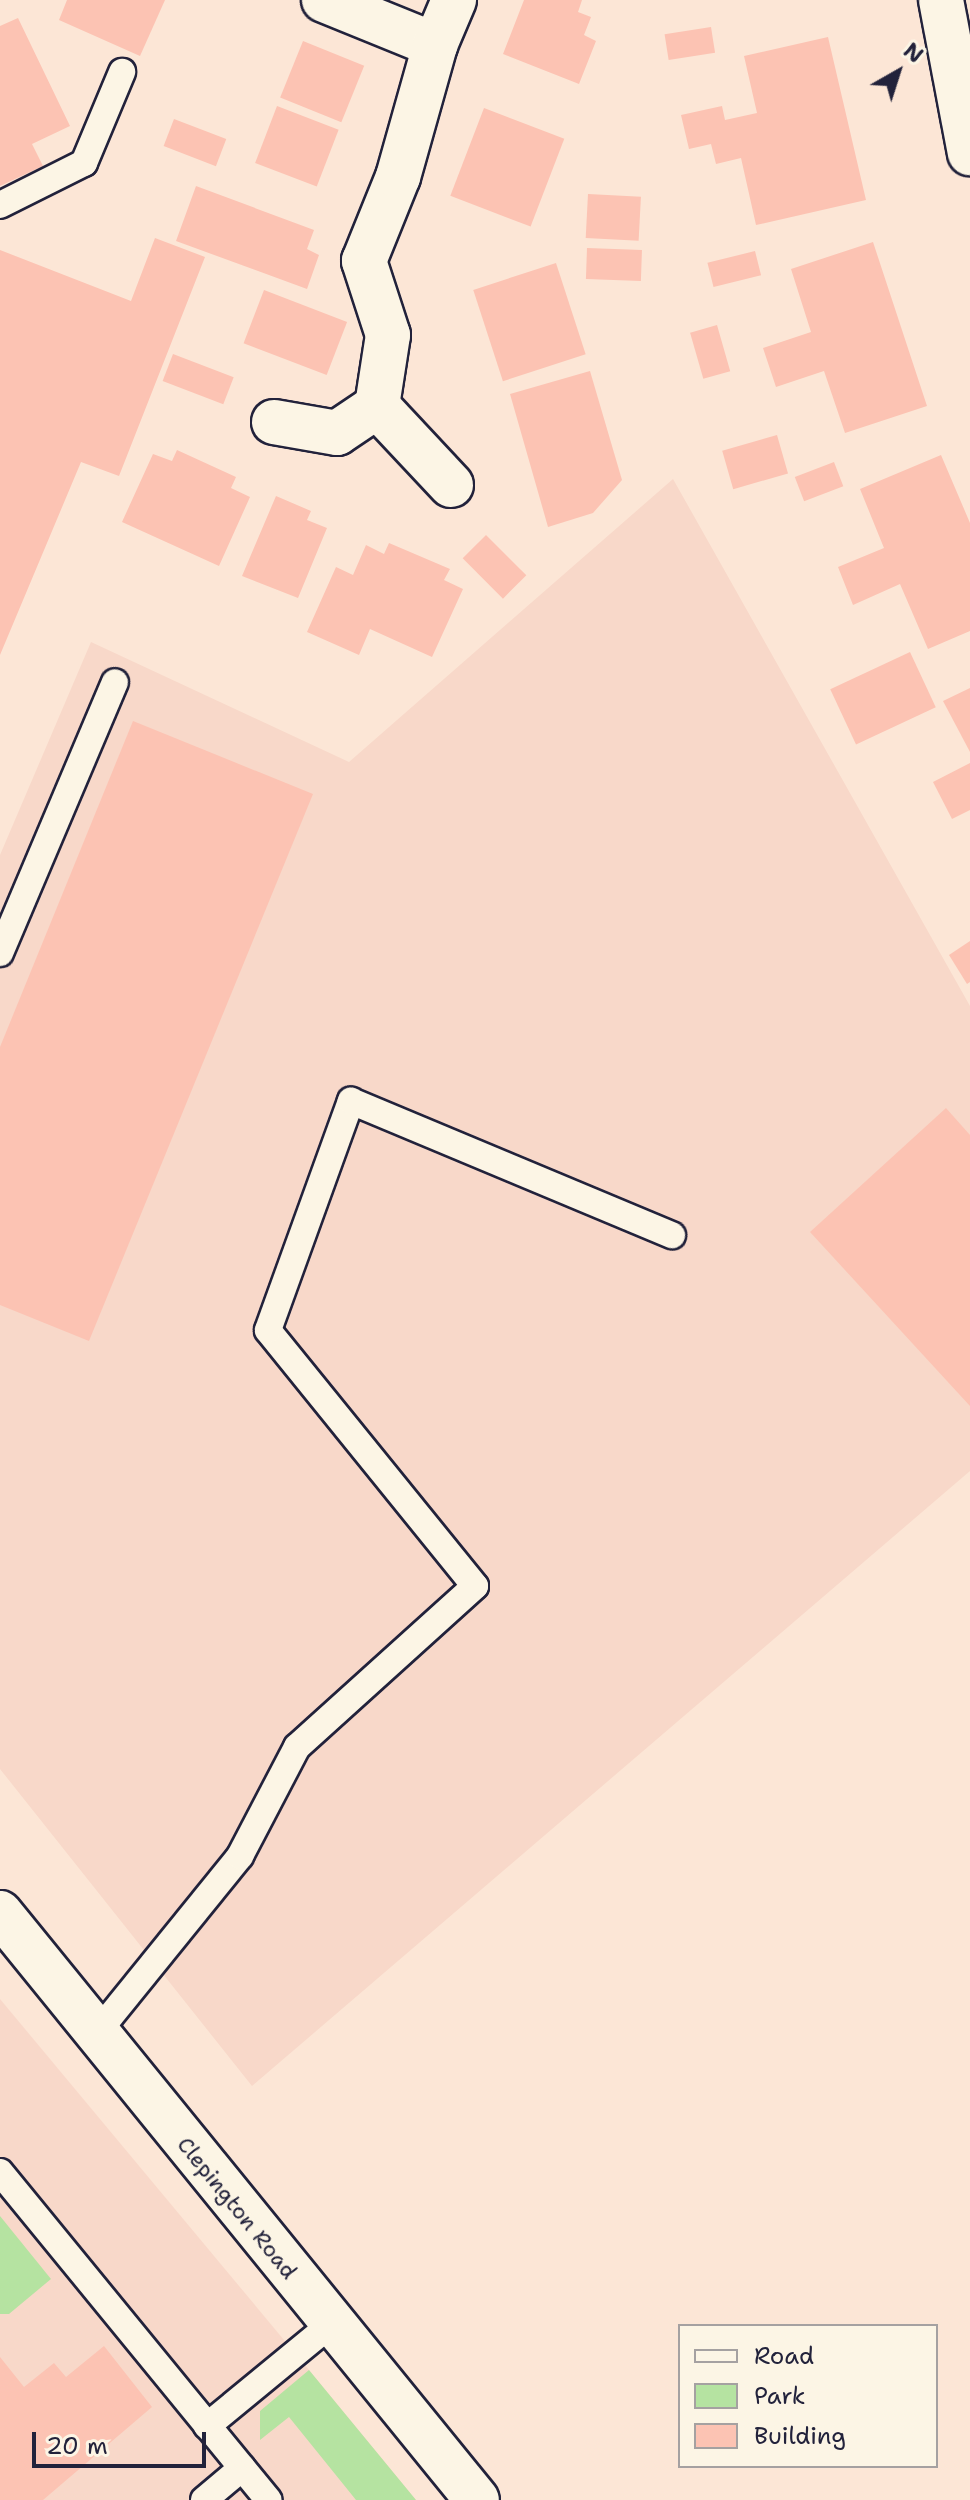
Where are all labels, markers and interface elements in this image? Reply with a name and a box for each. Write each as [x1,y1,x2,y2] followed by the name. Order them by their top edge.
[858,32,938,112] north arrow
[898,36,929,70] text: N
[172,2132,302,2284] street label: Clepington Road
[678,2324,938,2468] legend
[754,2340,814,2372] text: Road
[754,2380,806,2412] text: Park
[36,2416,210,2466] scale bar
[754,2420,846,2452] text: Building
[46,2430,108,2462] text: 20 m

